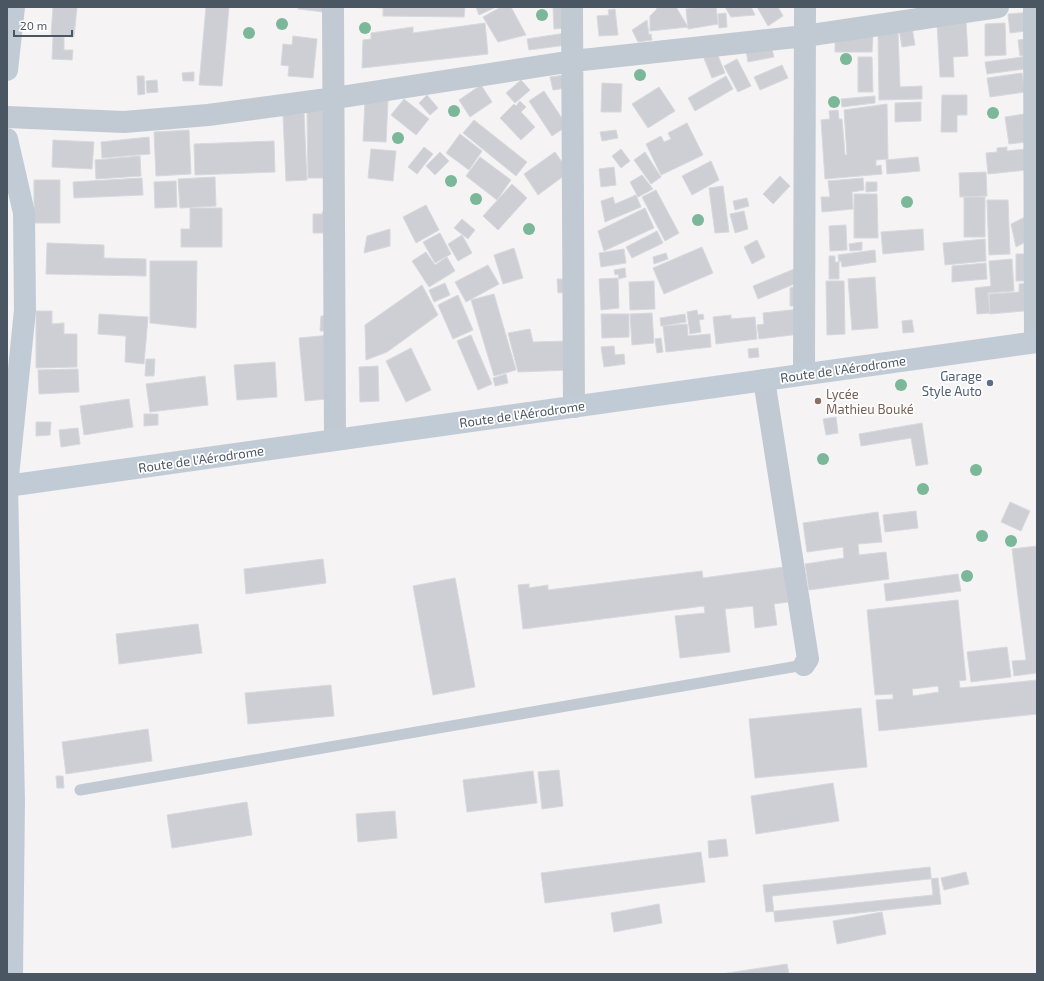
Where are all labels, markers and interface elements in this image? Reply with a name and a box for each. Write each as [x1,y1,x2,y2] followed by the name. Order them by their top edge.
[14,12,72,38] scale bar
[20,18,47,32] text: 20 m
[779,352,907,386] street label: Route de l'Aérodrome
[922,368,982,399] place label: Garage Style Auto
[985,378,995,388] marker: Garage Style Auto
[826,386,914,417] place label: Lycée Mathieu Bouké
[813,396,823,406] marker: Lycée Mathieu Bouké
[458,397,586,431] street label: Route de l'Aérodrome
[137,442,265,476] street label: Route de l'Aérodrome

